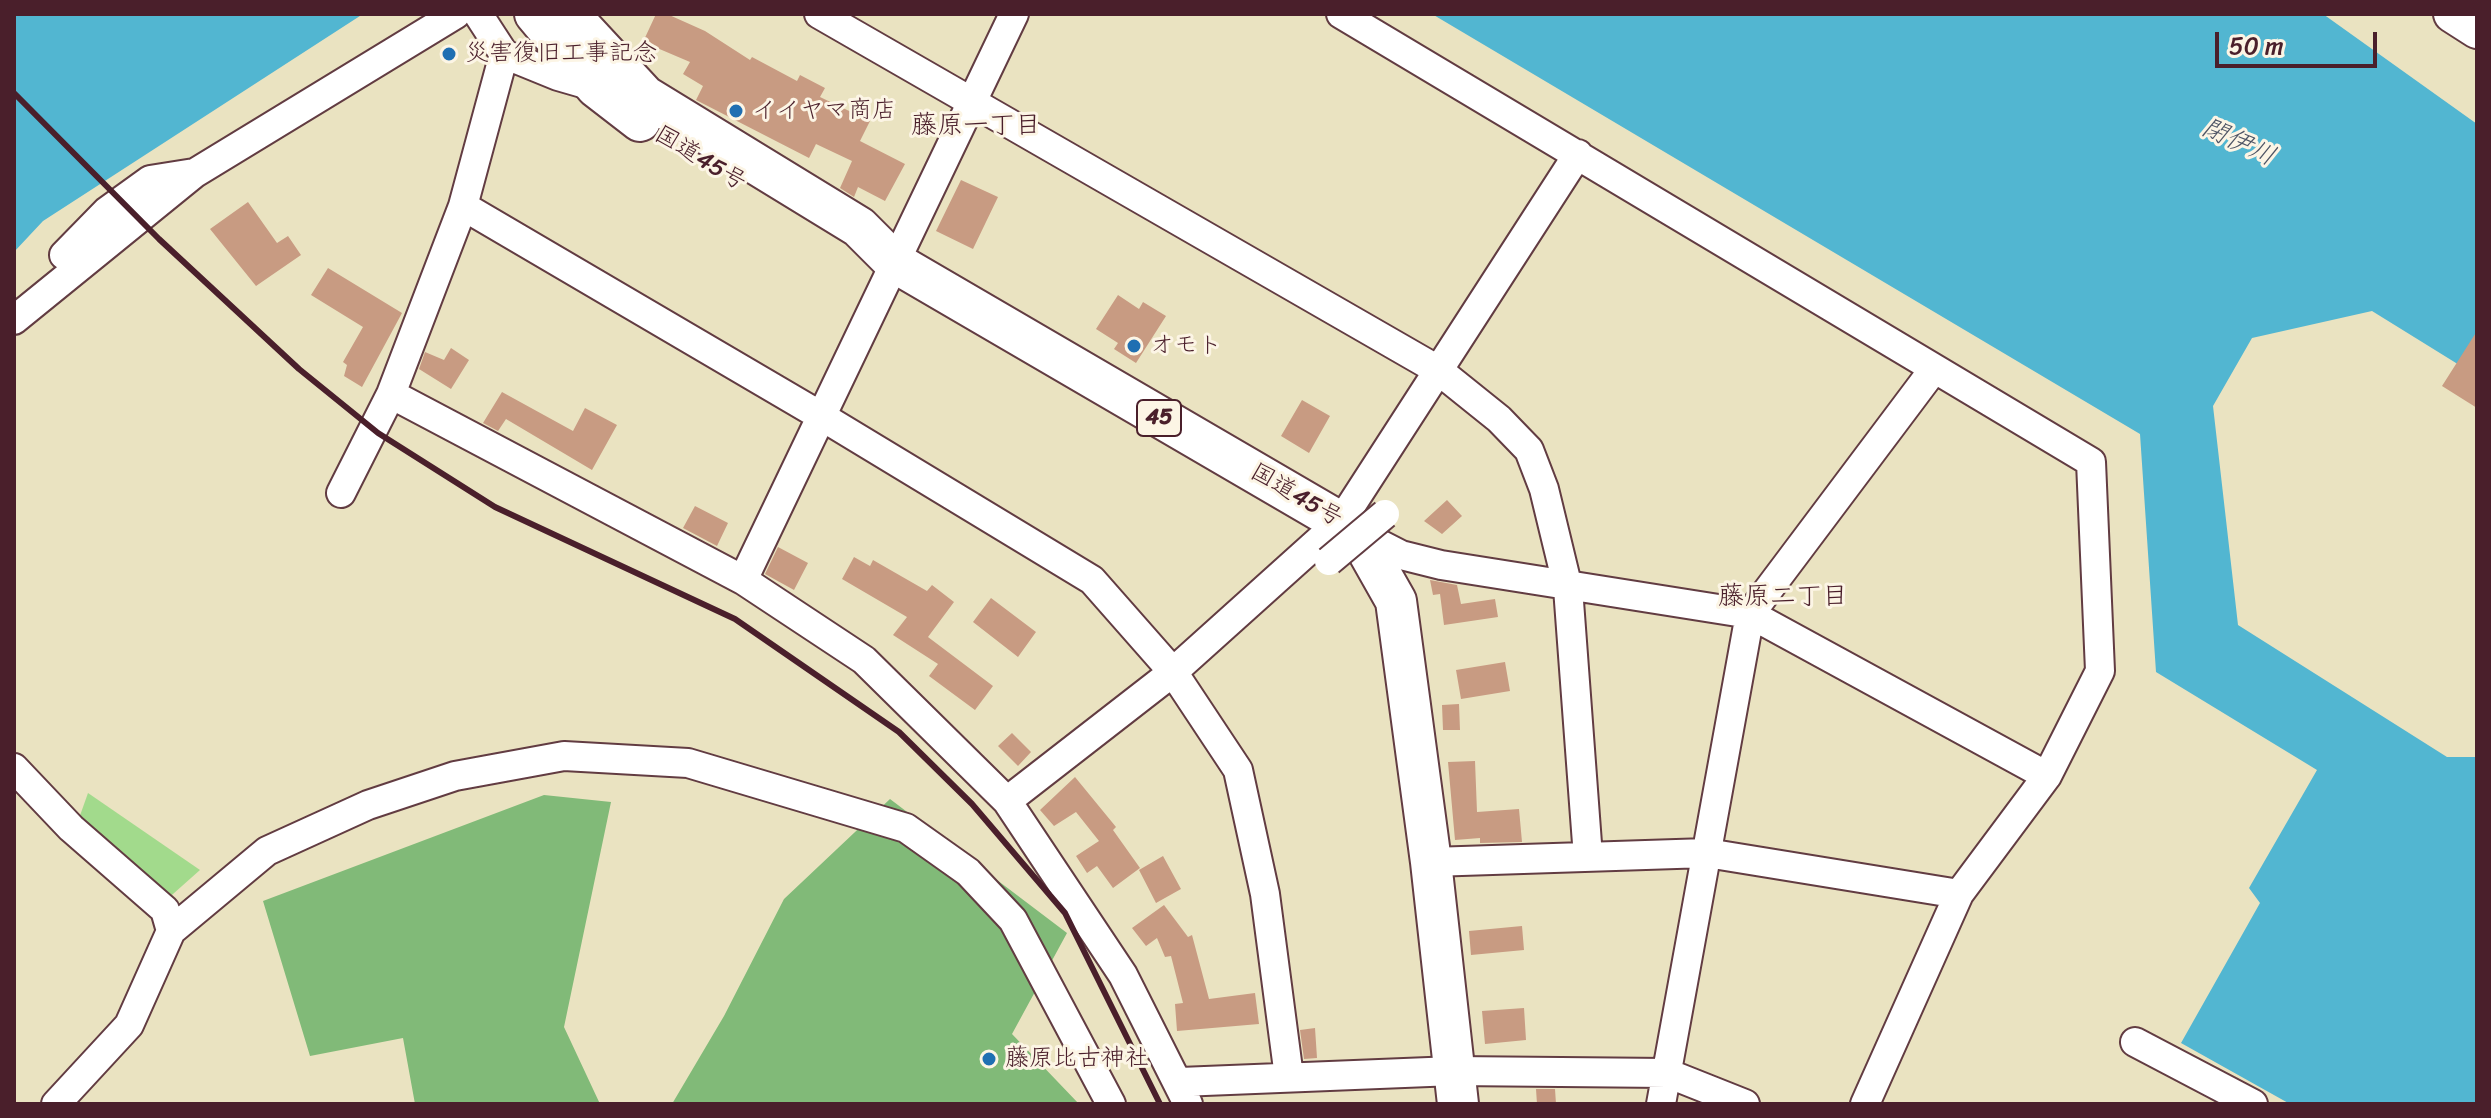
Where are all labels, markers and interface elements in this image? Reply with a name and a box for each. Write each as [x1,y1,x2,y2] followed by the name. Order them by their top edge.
[2219,16,2381,66] scale bar
[2229,25,2284,67] text: 50 m
[465,40,657,68] place label: 災害復旧工事記念
[440,45,458,63] marker: 災害復旧工事記念
[752,97,896,125] place label: イイヤマ商店
[727,102,745,120] marker: イイヤマ商店
[911,110,1041,142] district label: 藤原一丁目
[2196,112,2280,174] water label: 閉伊川
[649,120,751,198] street label: 国道45号
[1150,332,1222,360] place label: オモト
[1125,337,1143,355] marker: オモト
[1137,400,1181,436] road number: 45
[1245,458,1347,534] street label: 国道45号
[1718,581,1848,613] district label: 藤原二丁目
[1005,1045,1149,1073] place label: 藤原比古神社
[980,1050,998,1068] marker: 藤原比古神社

